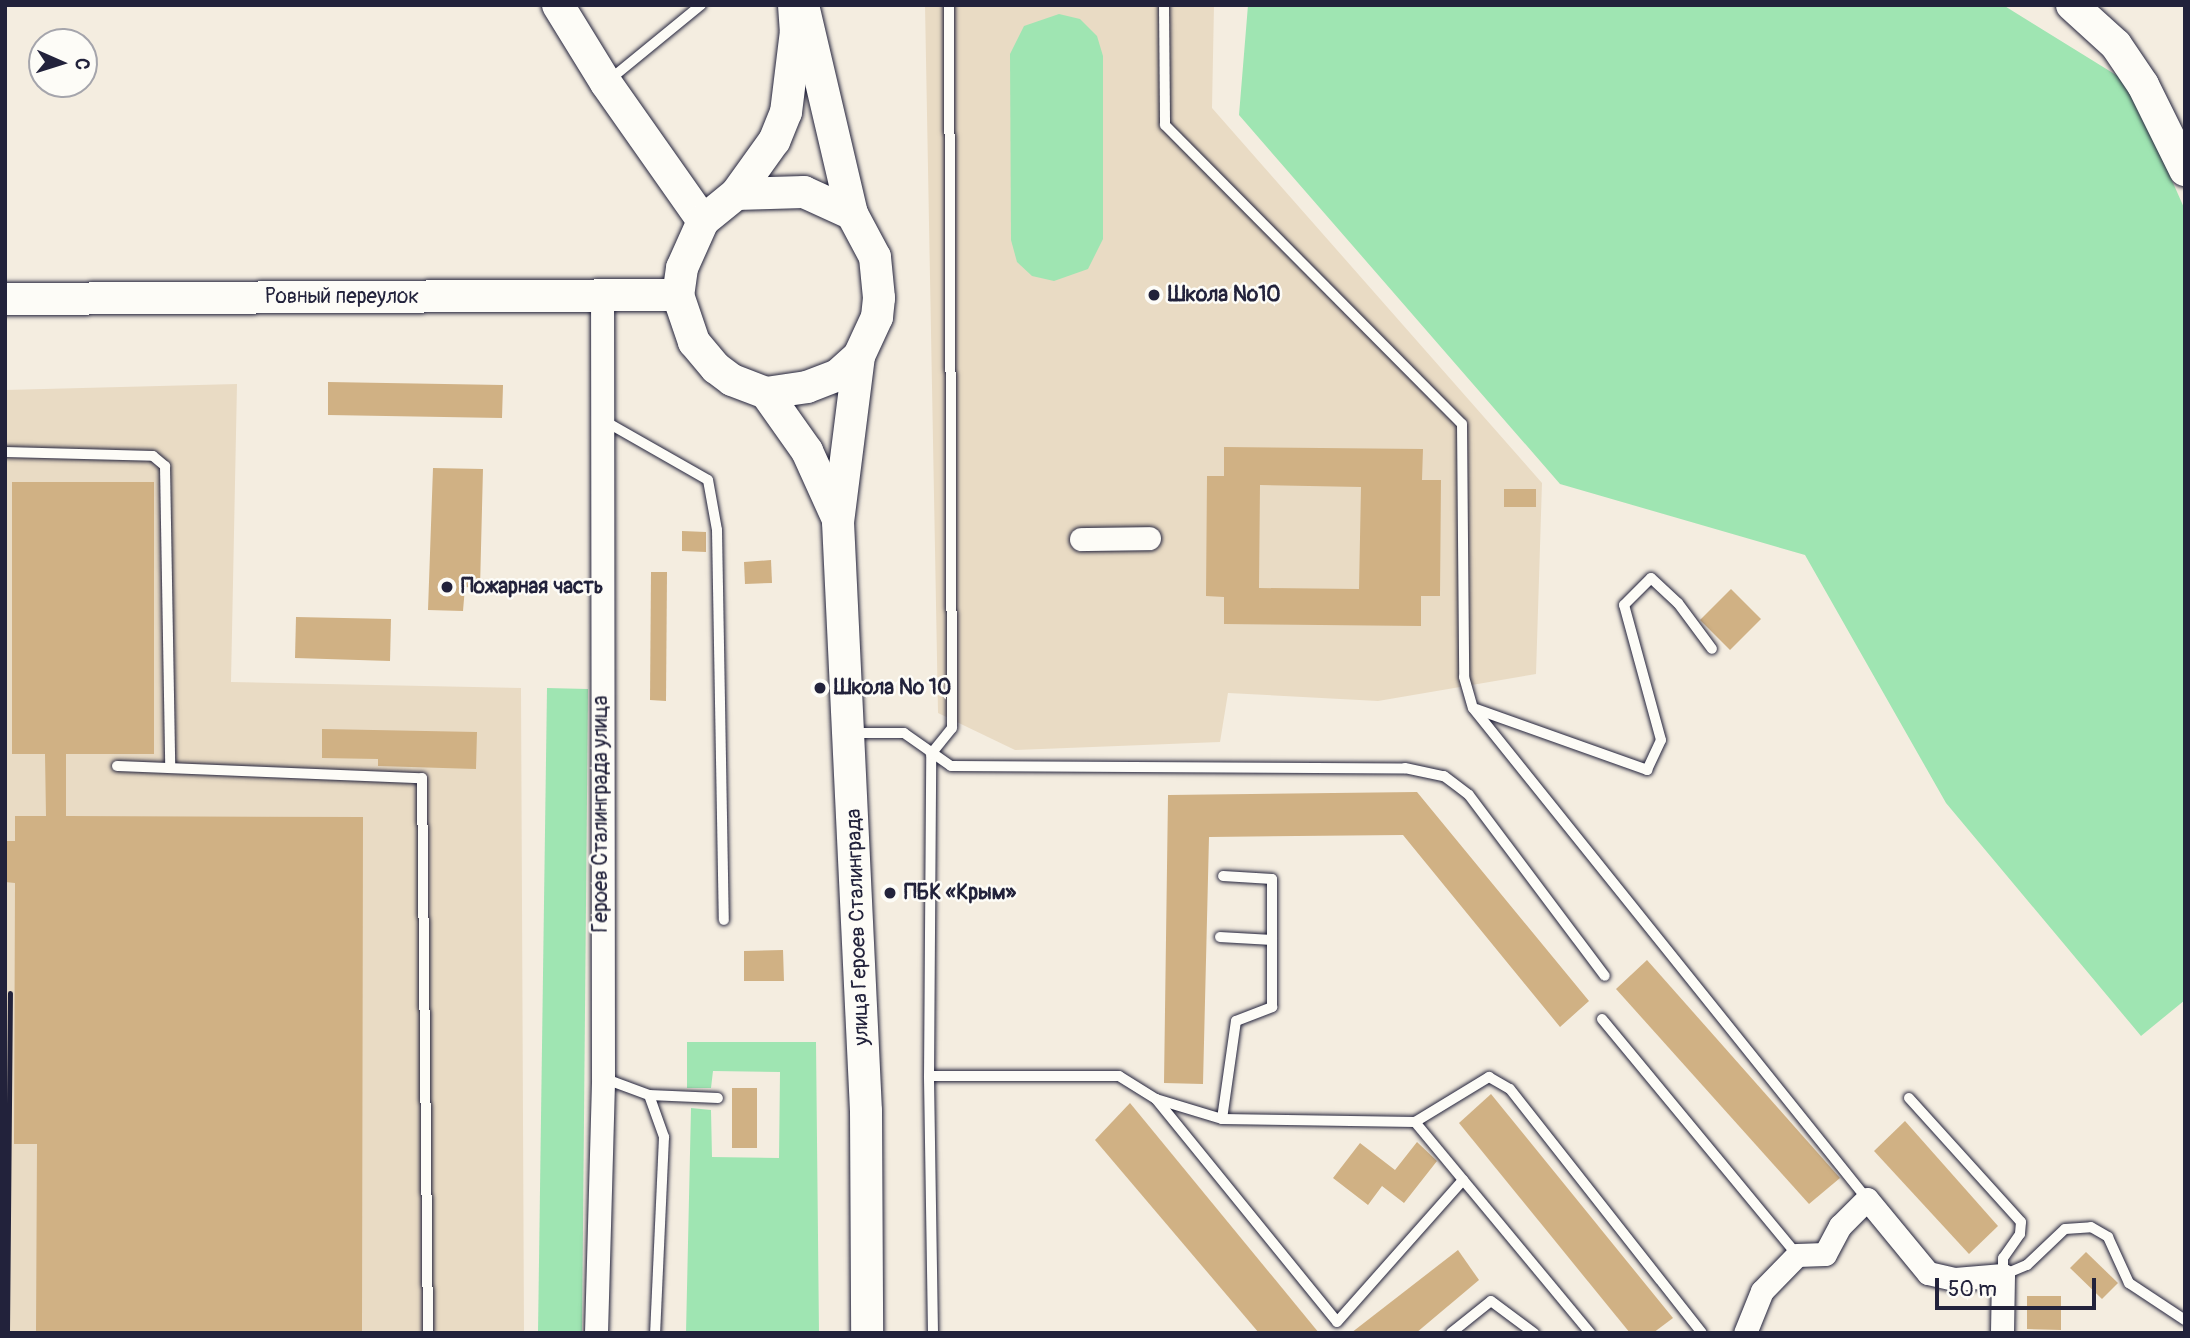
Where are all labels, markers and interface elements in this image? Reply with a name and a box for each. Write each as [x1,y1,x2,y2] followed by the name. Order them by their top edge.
[28,28,98,98] north arrow
[70,57,94,70] text: С
[1168,282,1281,308] place label: Школа №10
[265,284,419,310] street label: Ровный переулок
[1146,287,1162,303] marker: Школа №10
[461,574,603,600] place label: Пожарная часть
[439,579,455,595] marker: Пожарная часть
[834,675,951,701] place label: Школа № 10
[812,680,828,696] marker: Школа № 10
[588,695,614,933] street label: Героев Сталинграда улица
[841,808,875,1046] street label: улица Героев Сталинграда
[904,880,1016,906] place label: ПБК «Крым»
[882,885,898,901] marker: ПБК «Крым»
[1938,1264,2099,1308] scale bar
[1948,1276,1997,1303] text: 50 m

